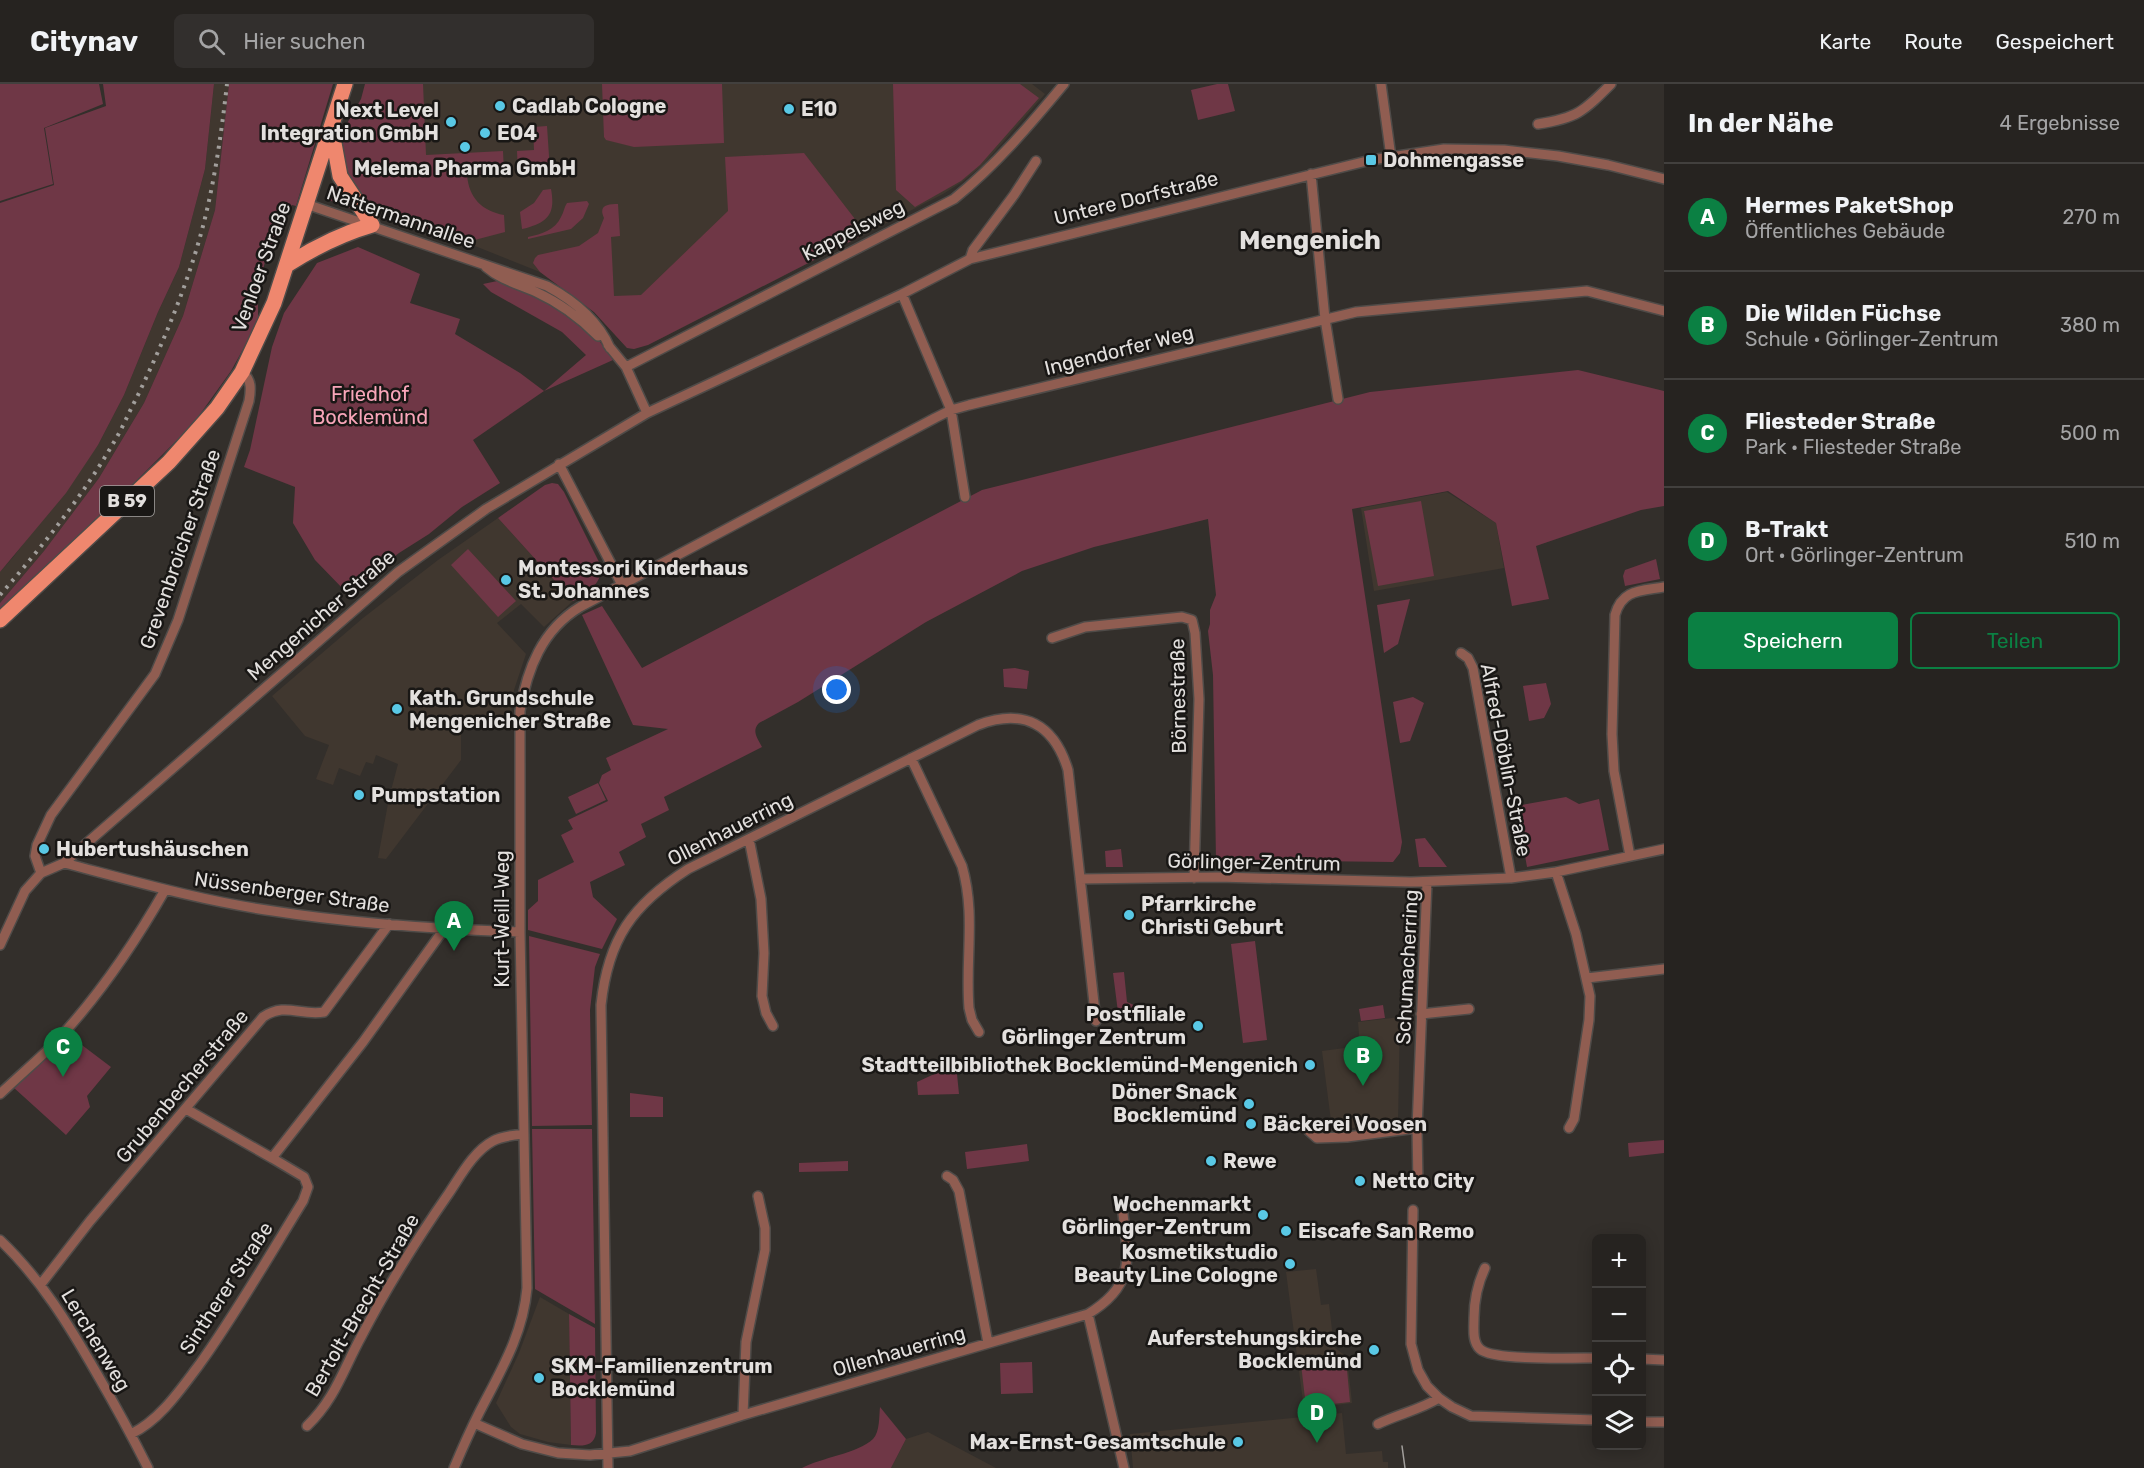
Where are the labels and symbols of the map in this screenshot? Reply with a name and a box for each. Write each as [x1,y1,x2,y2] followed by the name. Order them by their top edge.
[512,94,667,118] place label: Cadlab Cologne
[801,97,837,121] place label: E10
[261,98,439,145] place label: Next Level Integration GmbH
[493,99,507,113] marker: Cadlab Cologne
[782,102,796,116] marker: E10
[444,115,458,129] marker: Next Level Integration GmbH
[497,121,537,145] place label: E04
[478,126,492,140] marker: E04
[458,140,472,154] marker: Melema Pharma GmbH
[1383,148,1524,172] place label: Dohmengasse
[1364,153,1378,167] marker: Dohmengasse
[354,156,576,180] place label: Melema Pharma GmbH
[1051,166,1221,230] street label: Untere Dorfstraße
[324,180,478,254] street label: Nattermannallee
[798,194,908,266] street label: Kappelsweg
[226,199,296,335] street label: Venloer Straße
[1239,225,1381,256] district label: Mengenich
[1042,320,1196,380] street label: Ingendorfer Weg
[312,382,428,429] park label: Friedhof Bocklemünd
[135,446,225,652] street label: Grevenbroicher Straße
[100,486,154,516] road number: B 59
[242,544,400,686] street label: Mengenicher Straße
[518,556,748,603] place label: Montessori Kinderhaus St. Johannes
[499,573,513,587] marker: Montessori Kinderhaus St. Johannes
[1165,638,1191,754] street label: Börnestraße
[1476,661,1536,859] street label: Alfred-Döblin-Straße
[822,675,851,704] your location
[409,686,611,733] place label: Kath. Grundschule Mengenicher Straße
[390,702,404,716] marker: Kath. Grundschule Mengenicher Straße
[371,783,500,807] place label: Pumpstation
[663,787,797,871] street label: Ollenhauerring
[352,788,366,802] marker: Pumpstation
[56,837,249,861] place label: Hubertushäuschen
[37,842,51,856] marker: Hubertushäuschen
[1167,848,1341,876] street label: Görlinger-Zentrum
[490,850,514,988] street label: Kurt-Weill-Weg
[193,866,391,918] street label: Nüssenberger Straße
[1391,889,1423,1045] street label: Schumacherring
[1141,892,1283,939] place label: Pfarrkirche Christi Geburt
[434,902,474,951] pin: A
[1122,908,1136,922] marker: Pfarrkirche Christi Geburt
[1001,1002,1186,1049] place label: Postfiliale Görlinger Zentrum
[111,1004,253,1168] street label: Grubenbecherstraße
[1191,1019,1205,1033] marker: Postfiliale Görlinger Zentrum
[44,1028,82,1077] pin: C
[1344,1036,1382,1086] pin: B
[862,1053,1298,1077] place label: Stadtteilbibliothek Bocklemünd-Mengenich
[1303,1058,1317,1072] marker: Stadtteilbibliothek Bocklemünd-Mengenich
[1111,1080,1237,1127] place label: Döner Snack Bocklemünd
[1242,1097,1256,1111] marker: Döner Snack Bocklemünd
[1263,1112,1427,1136] place label: Bäckerei Voosen
[1244,1117,1258,1131] marker: Bäckerei Voosen
[1223,1149,1277,1173] place label: Rewe
[1204,1154,1218,1168] marker: Rewe
[1372,1169,1474,1193] place label: Netto City
[1353,1174,1367,1188] marker: Netto City
[1062,1192,1251,1239] place label: Wochenmarkt Görlinger-Zentrum
[1256,1208,1270,1222] marker: Wochenmarkt Görlinger-Zentrum
[300,1209,424,1401] street label: Bertolt-Brecht-Straße
[174,1217,278,1359] street label: Sintherer Straße
[1298,1219,1474,1243] place label: Eiscafe San Remo
[1279,1224,1293,1238] marker: Eiscafe San Remo
[1074,1240,1278,1287] place label: Kosmetikstudio Beauty Line Cologne
[1283,1257,1297,1271] marker: Kosmetikstudio Beauty Line Cologne
[56,1285,136,1395] street label: Lerchenweg
[830,1321,968,1381] street label: Ollenhauerring
[1148,1326,1362,1373] place label: Auferstehungskirche Bocklemünd
[1367,1343,1381,1357] marker: Auferstehungskirche Bocklemünd
[551,1354,773,1401] place label: SKM-Familienzentrum Bocklemünd
[532,1371,546,1385] marker: SKM-Familienzentrum Bocklemünd
[1298,1394,1336,1443] pin: D
[969,1430,1226,1454] place label: Max-Ernst-Gesamtschule
[1231,1435,1245,1449] marker: Max-Ernst-Gesamtschule

